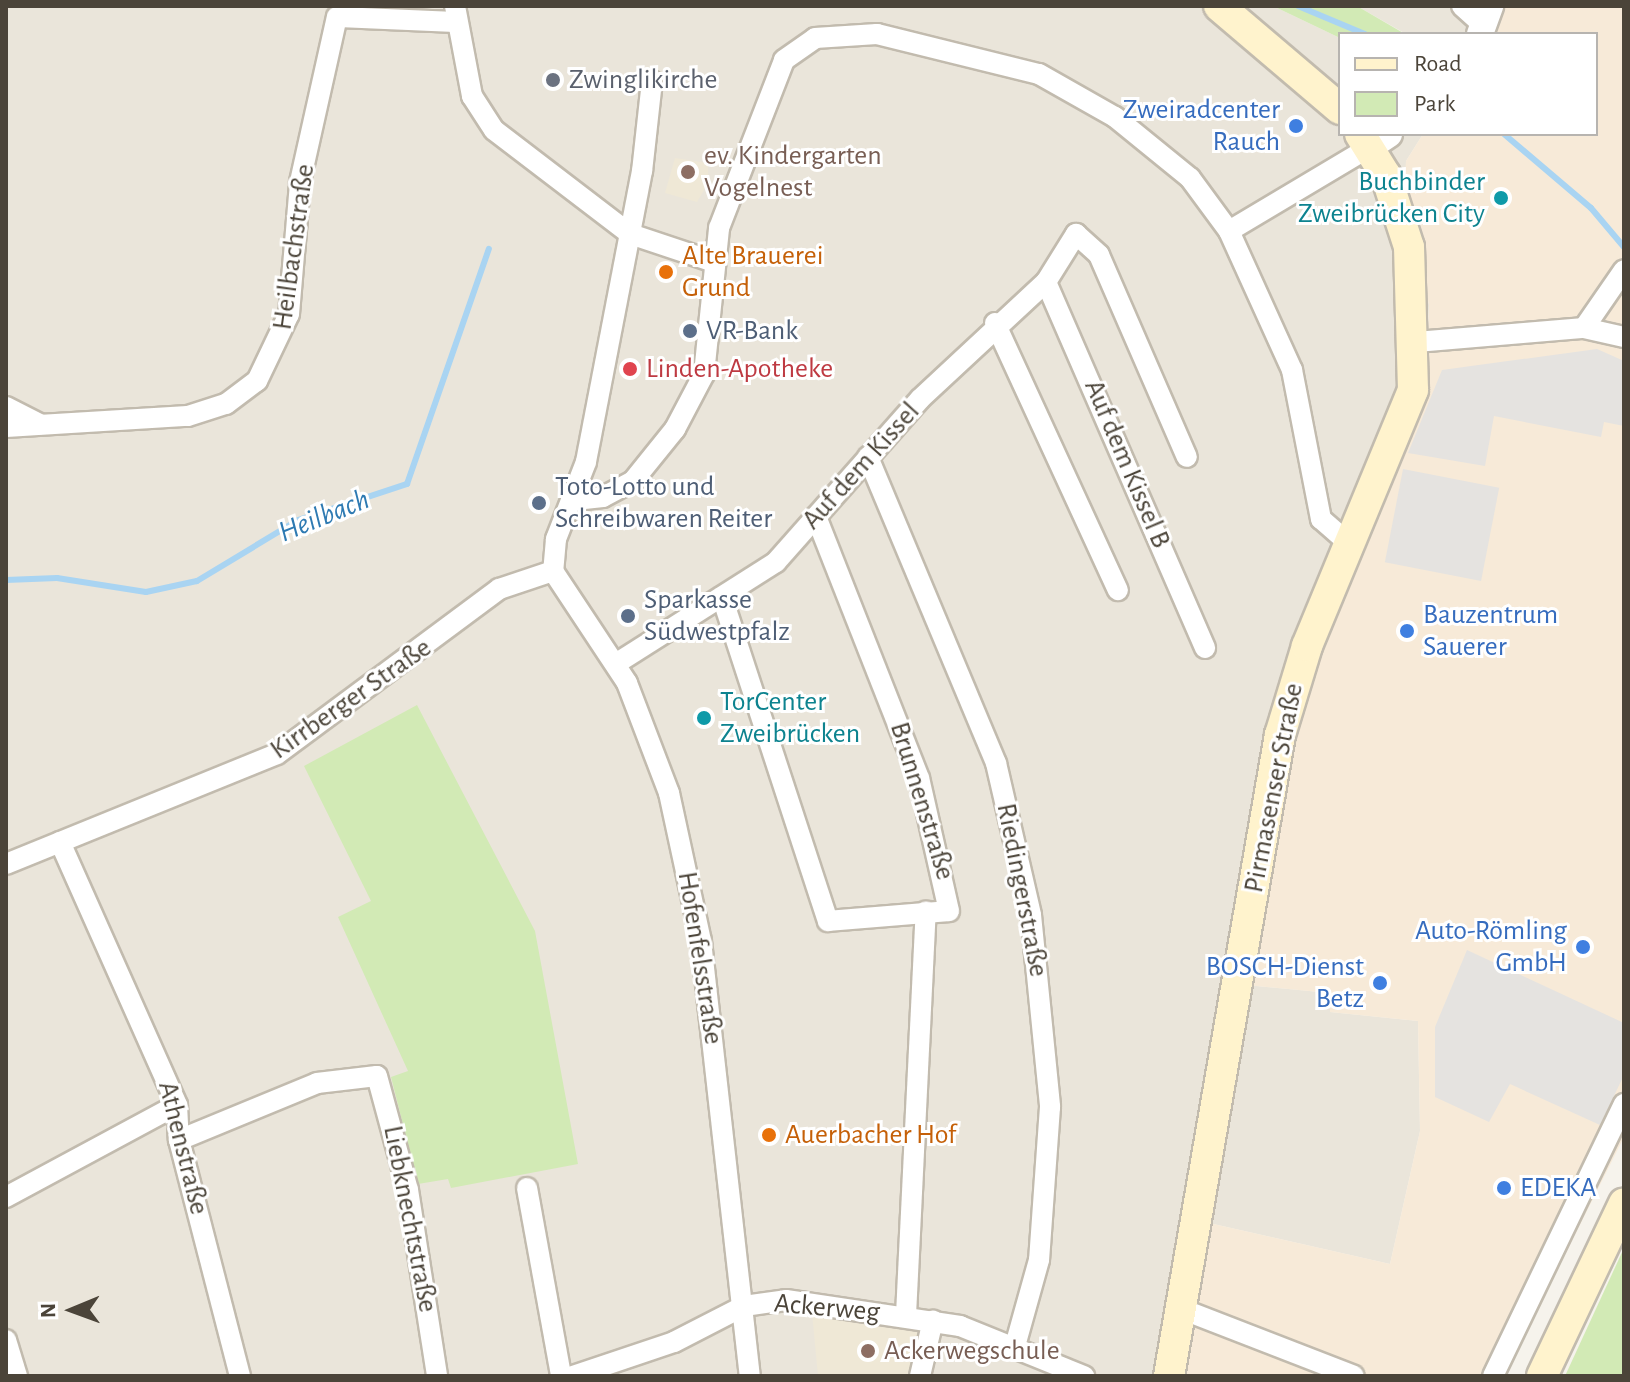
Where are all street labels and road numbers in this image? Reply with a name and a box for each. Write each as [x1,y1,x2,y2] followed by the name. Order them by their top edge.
[266,162,322,332] street label: Heilbachstraße
[1076,375,1178,553] street label: Auf dem Kissel B
[795,395,927,537] street label: Auf dem Kissel
[264,631,438,767] street label: Kirrberger Straße
[1237,680,1311,896] street label: Pirmasenser Straße
[882,718,962,884] street label: Brunnenstraße
[989,800,1055,980] street label: Riedingerstraße
[670,869,730,1047] street label: Hofenfelsstraße
[150,1078,216,1218] street label: Athenstraße
[375,1123,445,1315] street label: Liebknechtstraße
[773,1287,881,1329] street label: Ackerweg

